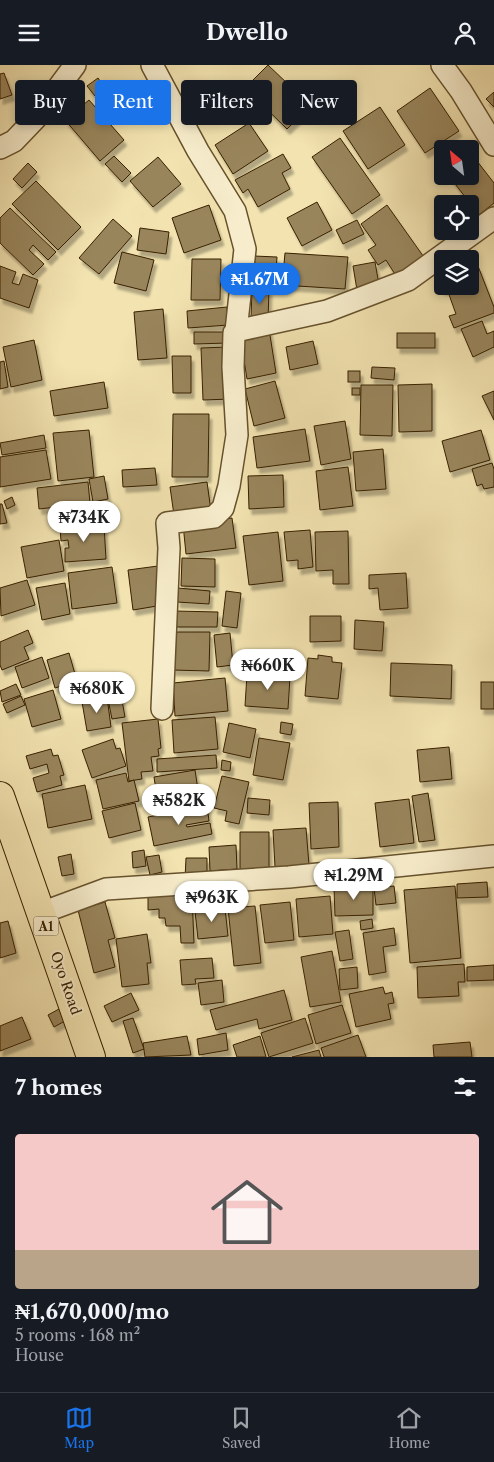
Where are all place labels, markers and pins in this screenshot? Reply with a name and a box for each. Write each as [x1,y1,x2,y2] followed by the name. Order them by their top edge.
[219,263,301,305] pin: ₦1.67M
[49,501,119,543] pin: ₦734K
[233,649,303,691] pin: ₦660K
[62,671,132,714] pin: ₦680K
[144,783,214,826] pin: ₦582K
[313,859,395,901] pin: ₦1.29M
[177,881,247,923] pin: ₦963K

